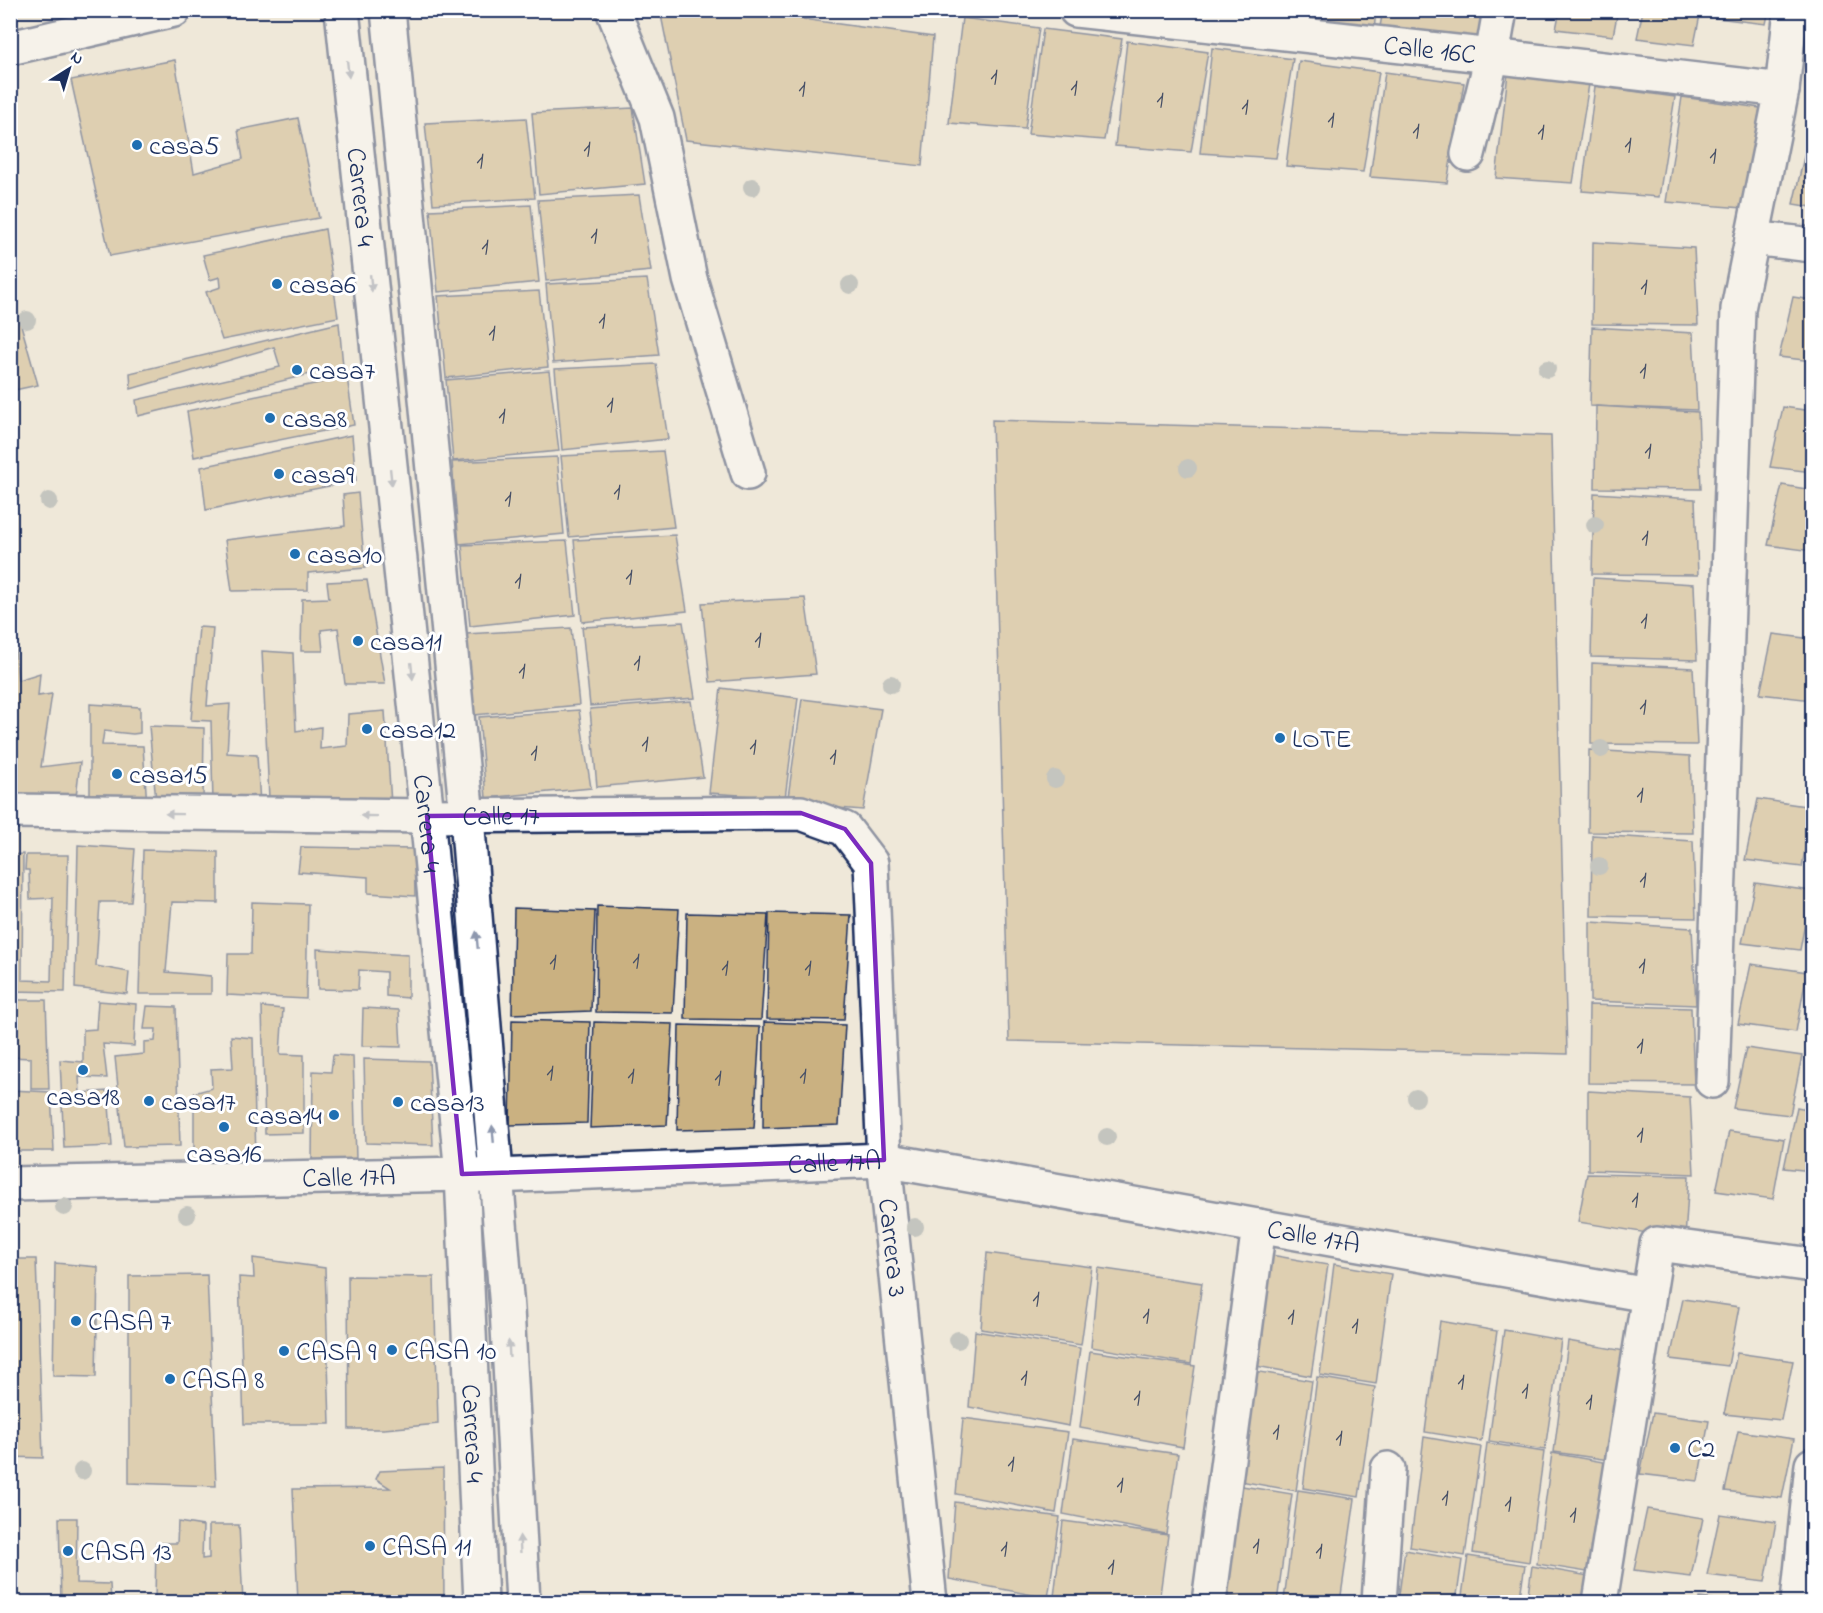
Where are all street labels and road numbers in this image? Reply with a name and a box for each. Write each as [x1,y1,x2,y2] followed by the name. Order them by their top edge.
[1381,27,1478,76] street label: Calle 16C
[335,146,384,249] street label: Carrera 4
[401,772,449,875] street label: Carrera 4
[462,798,540,838] street label: Calle 17
[787,1143,882,1186] street label: Calle 17A
[302,1158,396,1200] street label: Calle 17A
[866,1197,915,1299] street label: Carrera 3
[1264,1211,1363,1266] street label: Calle 17A
[449,1383,493,1484] street label: Carrera 4

